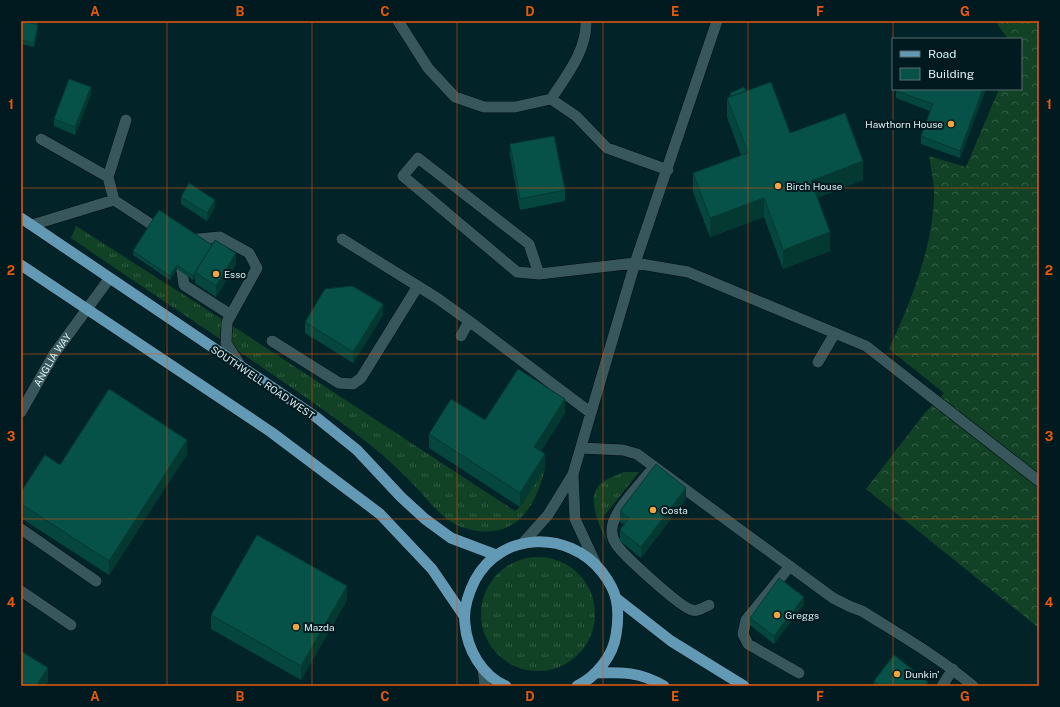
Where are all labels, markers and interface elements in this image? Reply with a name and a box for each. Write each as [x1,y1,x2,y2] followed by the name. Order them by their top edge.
[90,4,100,19] text: A
[236,4,245,19] text: B
[380,4,390,19] text: C
[525,4,535,19] text: D
[671,4,679,19] text: E
[816,4,824,19] text: F
[960,4,970,19] text: G
[892,38,1022,90] legend
[928,47,956,61] text: Road
[928,67,974,81] text: Building
[8,97,14,112] text: 1
[1046,97,1052,112] text: 1
[865,118,943,130] place label: Hawthorn House
[946,119,956,129] marker: Hawthorn House
[786,180,843,192] place label: Birch House
[773,181,783,191] marker: Birch House
[7,263,15,278] text: 2
[1045,263,1053,278] text: 2
[224,268,246,280] place label: Esso
[211,269,221,279] marker: Esso
[31,331,73,388] street label: ANGLIA WAY
[209,343,317,421] street label: SOUTHWELL ROAD WEST
[7,429,16,444] text: 3
[1045,429,1054,444] text: 3
[661,504,688,516] place label: Costa
[648,505,658,515] marker: Costa
[7,595,16,610] text: 4
[1045,595,1054,610] text: 4
[785,609,819,621] place label: Greggs
[772,610,782,620] marker: Greggs
[304,621,335,633] place label: Mazda
[291,622,301,632] marker: Mazda
[905,668,939,680] place label: Dunkin'
[892,669,902,679] marker: Dunkin'
[90,689,100,704] text: A
[236,689,245,704] text: B
[380,689,390,704] text: C
[525,689,535,704] text: D
[671,689,679,704] text: E
[816,689,824,704] text: F
[960,689,970,704] text: G

